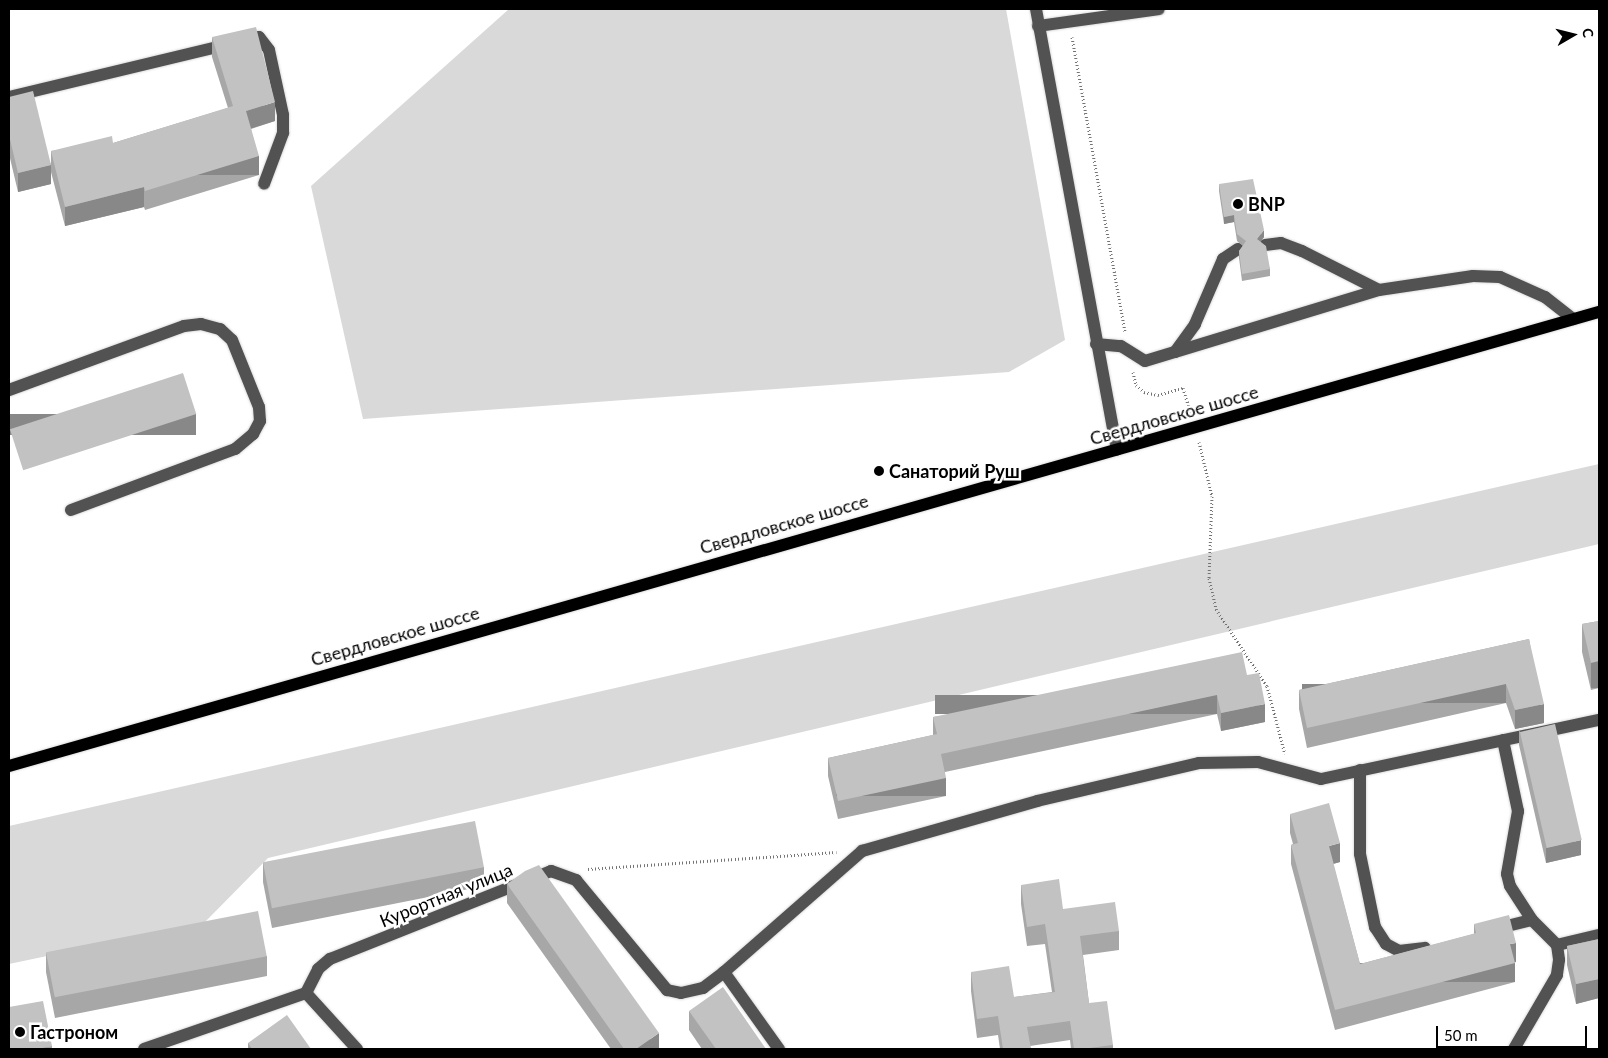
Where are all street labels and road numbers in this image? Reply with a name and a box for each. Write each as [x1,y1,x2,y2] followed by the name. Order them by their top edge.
[1087,381,1261,449] street label: Свердловское шоссе
[697,490,871,558] street label: Свердловское шоссе
[308,602,482,670] street label: Свердловское шоссе
[376,859,516,931] street label: Курортная улица

